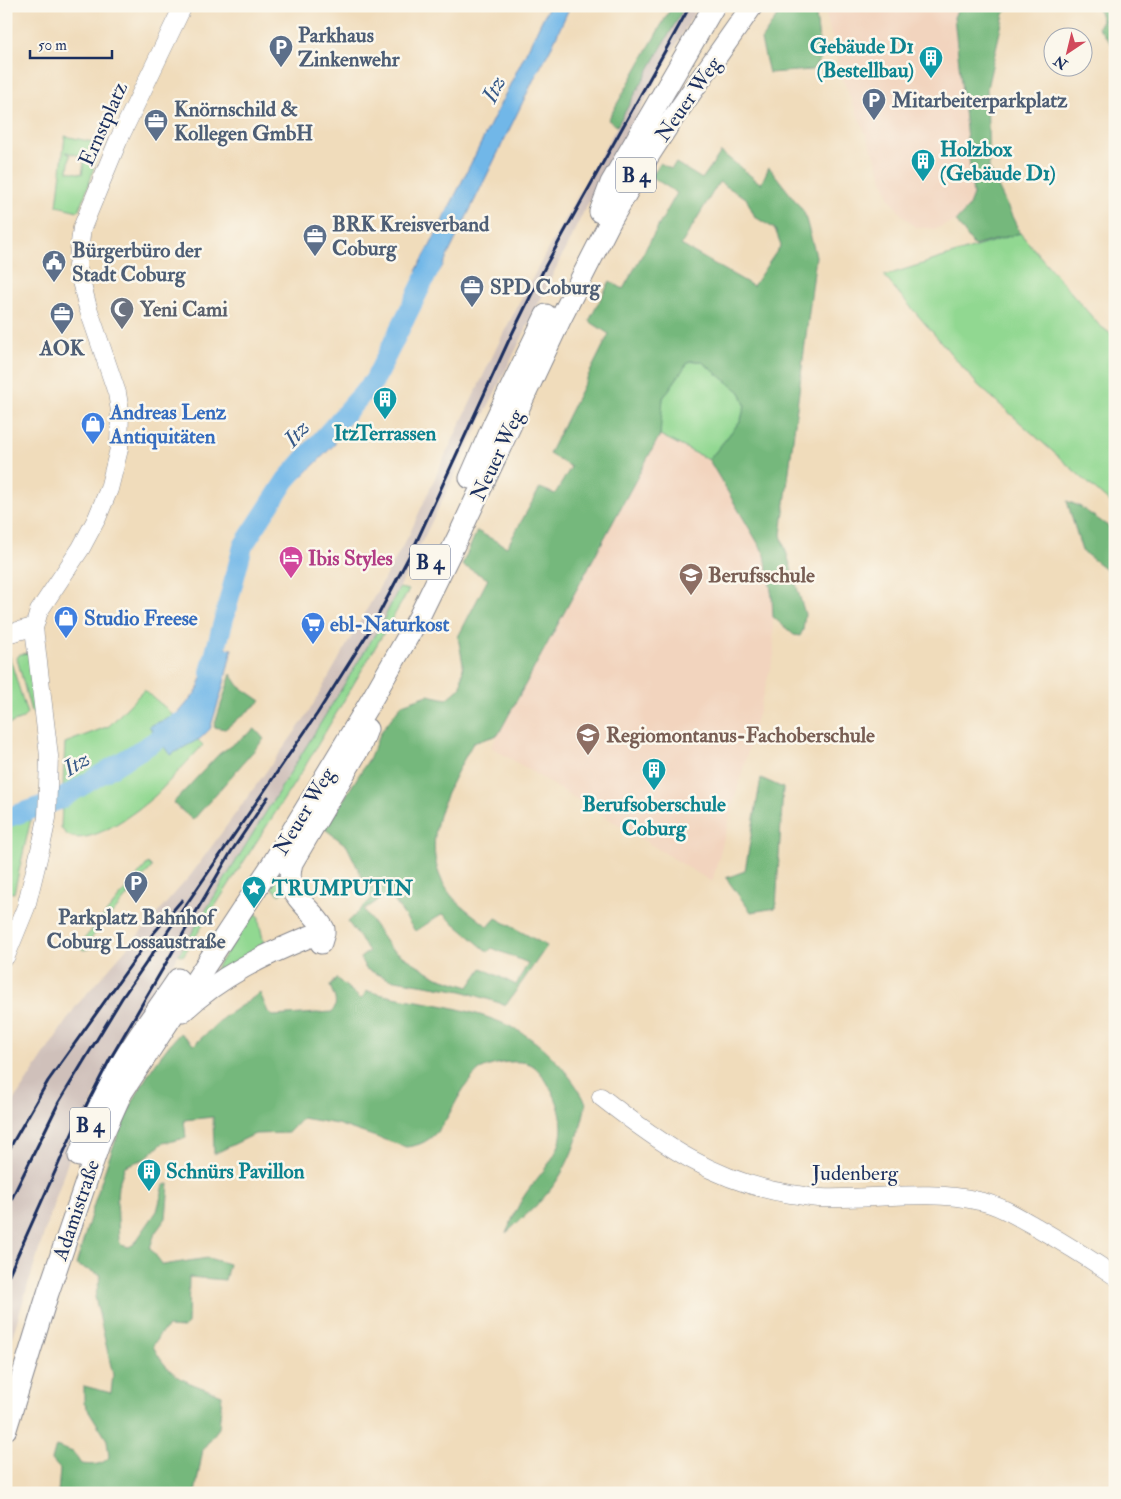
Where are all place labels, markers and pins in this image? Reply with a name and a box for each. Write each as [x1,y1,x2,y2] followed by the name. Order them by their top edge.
[298,22,401,73] place label: Parkhaus Zinkenwehr
[810,33,914,84] place label: Gebäude D1 (Bestellbau)
[268,34,294,68] parking icon: Parkhaus Zinkenwehr
[918,45,944,79] building icon: Gebäude D1 (Bestellbau)
[861,87,887,121] parking icon: Mitarbeiterparkplatz
[891,87,1068,114] place label: Mitarbeiterparkplatz
[174,96,313,147] place label: Knörnschild & Kollegen GmbH
[143,108,169,142] office icon: Knörnschild & Kollegen GmbH
[940,136,1056,187] place label: Holzbox (Gebäude D1)
[910,148,936,182] building icon: Holzbox (Gebäude D1)
[332,211,490,262] place label: BRK Kreisverband Coburg
[302,223,328,257] office icon: BRK Kreisverband Coburg
[72,237,203,288] place label: Bürgerbüro der Stadt Coburg
[41,249,67,283] public building icon: Bürgerbüro der Stadt Coburg
[459,274,485,308] office icon: SPD Coburg
[490,274,601,301] place label: SPD Coburg
[109,296,135,330] mosque icon: Yeni Cami
[139,296,228,323] place label: Yeni Cami
[49,301,75,335] office icon: AOK
[39,335,86,362] place label: AOK
[372,386,398,420] building icon: ItzTerrassen
[109,399,227,450] place label: Andreas Lenz Antiquitäten
[80,411,106,445] shop icon: Andreas Lenz Antiquitäten
[334,420,437,447] place label: ItzTerrassen
[278,545,304,579] hotel icon: Ibis Styles
[308,545,393,572] place label: Ibis Styles
[678,562,704,596] school or university icon: Berufsschule
[708,562,815,589] place label: Berufsschule
[53,605,79,639] shop icon: Studio Freese
[84,605,198,632] place label: Studio Freese
[300,611,326,645] supermarket icon: ebl-Naturkost
[330,611,450,638] place label: ebl-Naturkost
[575,722,601,756] school or university icon: Regiomontanus-Fachoberschule
[606,722,875,749] place label: Regiomontanus-Fachoberschule
[641,757,667,791] building icon: Berufsoberschule Coburg
[582,791,726,842] place label: Berufsoberschule Coburg
[123,870,149,904] parking icon: Parkplatz Bahnhof Coburg Lossaustraße
[241,875,267,909] place icon: TRUMPUTIN
[271,875,414,902] place label: TRUMPUTIN
[47,904,226,955] place label: Parkplatz Bahnhof Coburg Lossaustraße
[136,1158,162,1192] building icon: Schnürs Pavillon
[166,1158,305,1185] place label: Schnürs Pavillon

